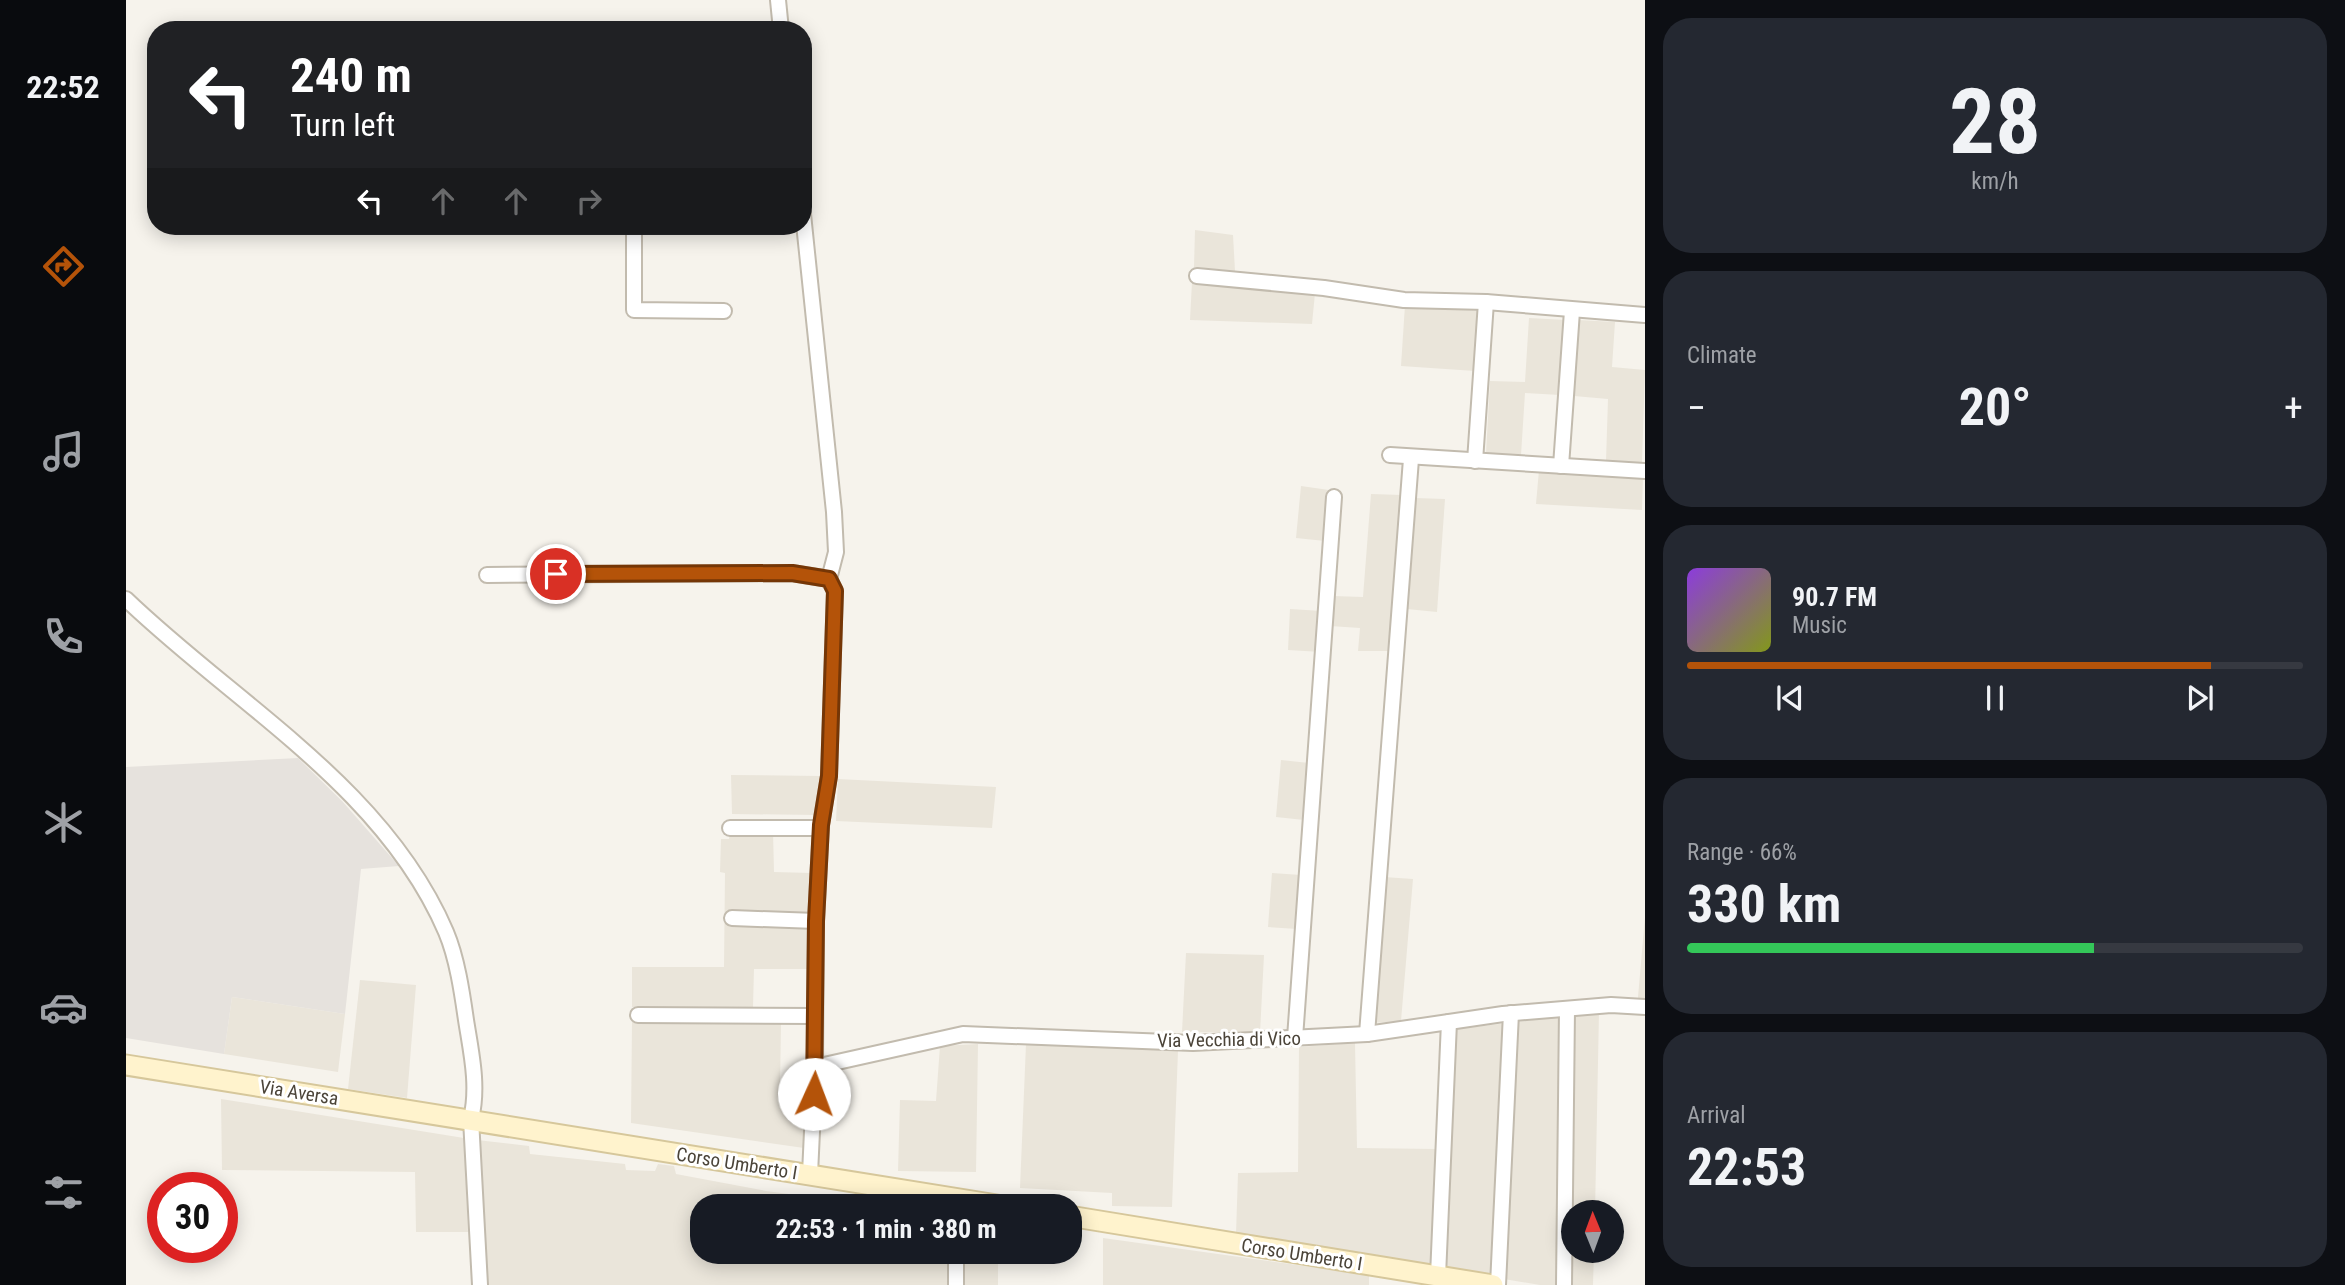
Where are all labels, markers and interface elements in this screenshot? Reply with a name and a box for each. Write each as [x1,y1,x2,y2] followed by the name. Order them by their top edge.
[290,47,412,104] text: 240 m
[175,49,266,140] icon: left
[26,68,100,106] text: 22:52
[1949,69,2041,175] text: 28
[290,106,395,144] text: Turn left
[1971,168,2019,195] text: km/h
[351,182,389,220] icon: left
[424,182,462,220] icon: ahead
[497,182,535,220] icon: ahead
[570,182,608,220] icon: right
[39,242,88,291] icon: directions
[1687,342,1757,369] text: Climate
[1959,377,2031,438] text: 20°
[1687,386,1706,430] text: −
[2284,386,2303,430] text: +
[39,427,88,476] icon: music
[526,544,586,604] pin
[537,555,575,593] icon: arrive
[1792,582,1877,612] text: 90.7 FM
[39,612,88,661] icon: phone
[1792,612,1847,639] text: Music
[1771,679,1809,717] icon: previous
[1976,679,2014,717] icon: pause
[2181,679,2219,717] icon: next
[39,798,88,847] icon: climate
[1687,839,1797,866] text: Range · 66%
[1687,874,1841,935] text: 330 km
[39,983,88,1032] icon: car
[1157,1027,1301,1052] street label: Via Vecchia di Vico
[777,1057,851,1131] position arrow
[258,1075,340,1110] street label: Via Aversa
[1687,1102,1746,1129] text: Arrival
[1687,1137,1806,1198] text: 22:53
[675,1143,799,1184] street label: Corso Umberto I
[39,1168,88,1217] icon: filters
[147,1172,238,1263] speed limit sign: 30
[1561,1200,1624,1264] north arrow
[1561,1200,1624,1263] map controls
[776,1214,996,1244] text: 22:53 · 1 min · 380 m
[1240,1234,1364,1275] street label: Corso Umberto I

